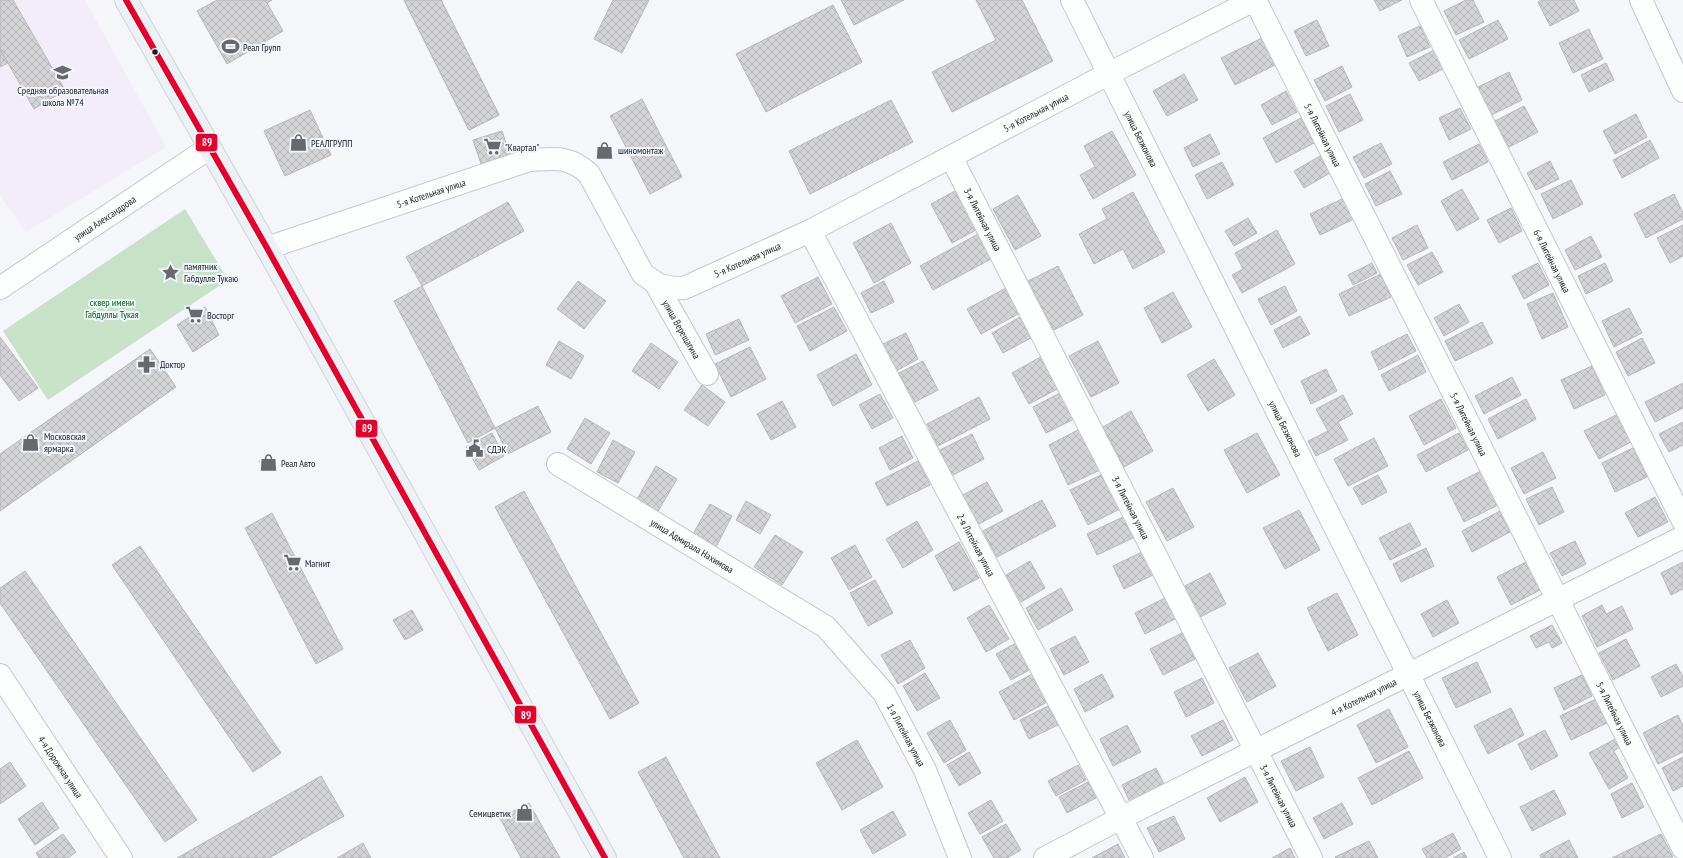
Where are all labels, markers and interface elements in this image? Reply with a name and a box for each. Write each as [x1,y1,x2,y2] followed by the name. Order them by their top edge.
[220,37,240,57] sports icon: Реал Групп
[243,41,281,54] place label: Реал Групп
[150,47,160,57] unlabelled marker
[53,63,73,83] school or university icon: Средняя образовательная школа №74
[17,84,109,109] place label: Средняя образовательная школа №74
[1001,90,1071,135] street label: 5-я Котельная улица
[1301,101,1344,169] street label: 5-я Литейная улица
[1121,109,1160,169] street label: улица Безжонова
[195,133,218,152] line badge: 89
[288,133,308,153] shop icon: РЕАЛГРУПП
[202,135,212,149] text: 89
[311,137,352,150] place label: РЕАЛГРУПП
[482,137,502,157] supermarket icon: "Квартал"
[595,140,615,160] shop icon: шиномонтаж
[505,141,539,154] place label: "Квартал"
[618,144,664,157] place label: шиномонтаж
[395,176,467,211] street label: 5-я Котельная улица
[961,186,1004,253] street label: 3-я Литейная улица
[71,193,139,244] street label: улица Александрова
[1530,227,1573,295] street label: 6-я Литейная улица
[712,239,783,281] street label: 5-я Котельная улица
[184,260,238,285] place label: памятник Габдулле Тукаю
[161,262,181,282] place icon: памятник Габдулле Тукаю
[85,296,139,321] park label: сквер имени Габдуллы Тукая
[659,298,703,361] street label: улица Верещагина
[184,305,204,325] supermarket icon: Восторг
[207,309,234,322] place label: Восторг
[137,354,157,374] pharmacy icon: Доктор
[160,358,185,371] place label: Доктор
[1447,390,1490,458] street label: 5-я Литейная улица
[1266,399,1305,459] street label: улица Безжонова
[355,419,378,438] line badge: 89
[362,421,372,435] text: 89
[44,430,86,455] place label: Московская ярмарка
[21,432,41,452] shop icon: Московская ярмарка
[464,439,484,459] public building icon: СДЭК
[487,443,506,456] place label: СДЭК
[258,453,278,473] shop icon: Реал Авто
[281,457,315,470] place label: Реал Авто
[1109,474,1152,542] street label: 3-я Литейная улица
[954,511,998,579] street label: 2-я Литейная улица
[648,516,736,576] street label: улица Адмирала Нахимова
[282,553,302,573] supermarket icon: Магнит
[305,557,331,570] place label: Магнит
[1329,675,1399,719] street label: 4-я Котельная улица
[1593,680,1636,747] street label: 5-я Литейная улица
[1411,689,1449,749] street label: улица Безжонова
[884,701,928,769] street label: 1-я Литейная улица
[514,705,537,724] line badge: 89
[521,708,531,722] text: 89
[35,734,85,801] street label: 4-я Дорожная улица
[1257,762,1300,830] street label: 3-я Литейная улица
[514,803,534,823] shop icon: Семицветик
[469,807,511,820] place label: Семицветик

